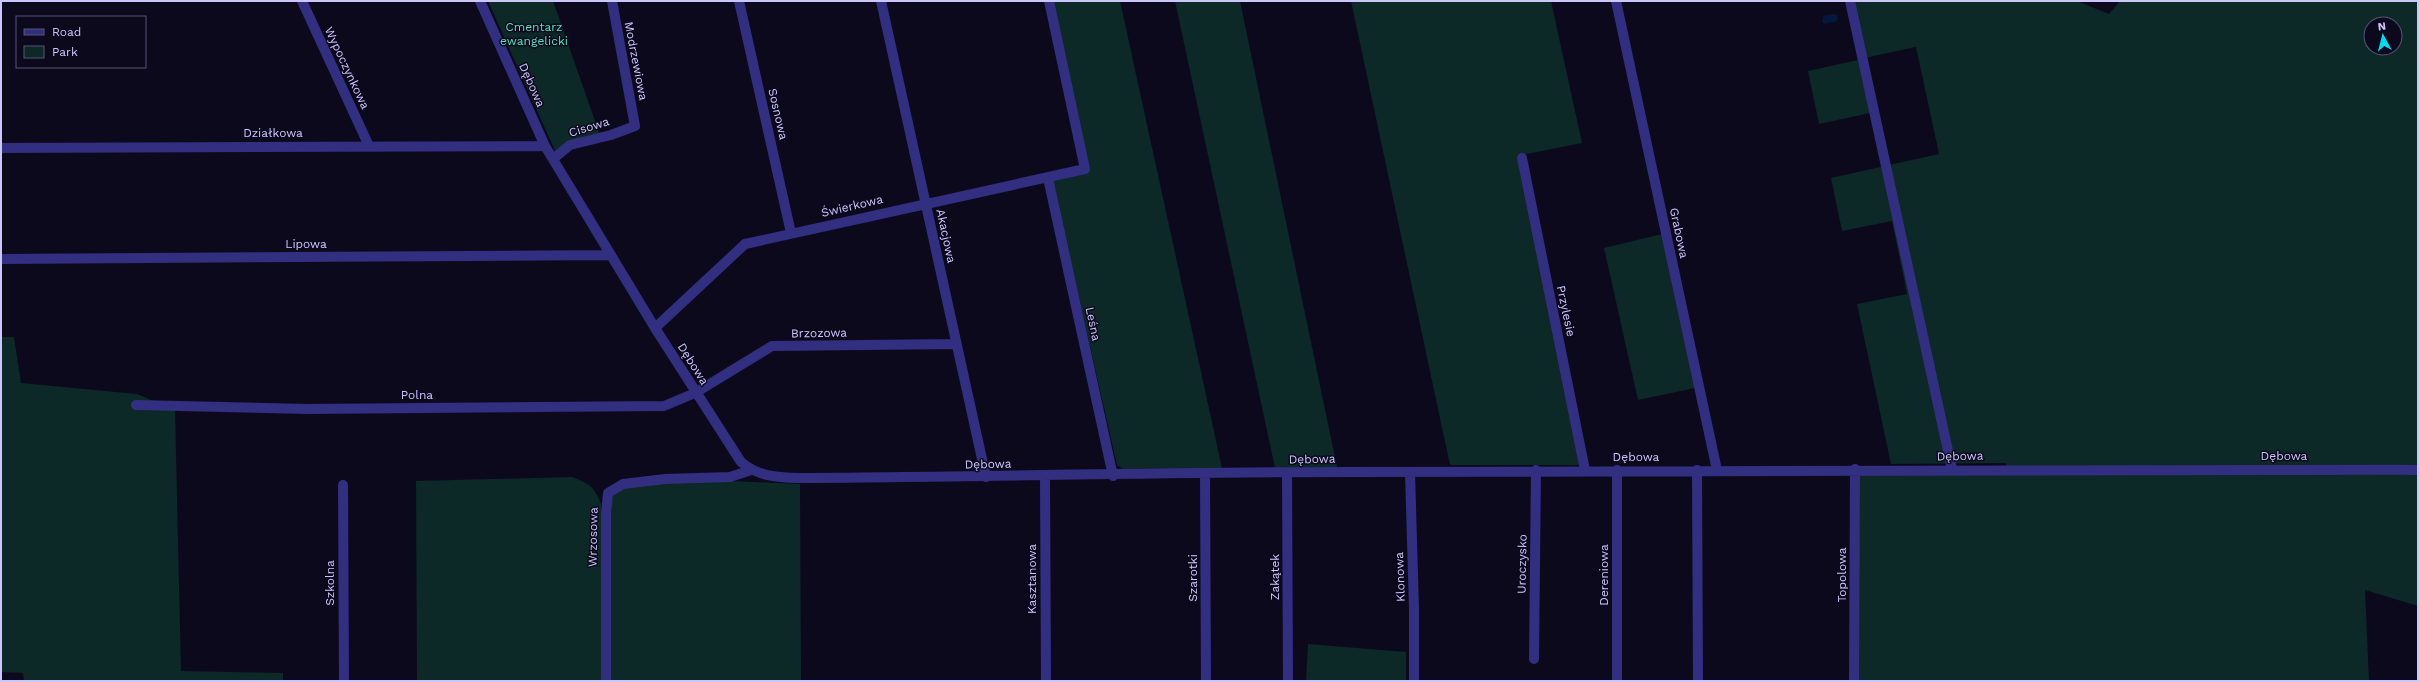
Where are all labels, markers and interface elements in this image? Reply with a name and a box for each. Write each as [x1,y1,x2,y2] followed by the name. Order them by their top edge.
[16,16,146,68] legend
[2363,16,2403,56] north arrow
[500,20,568,48] park label: Cmentarz ewangelicki
[622,20,651,102] street label: Modrzewiowa
[2377,20,2387,34] text: N
[322,24,372,112] street label: Wypoczynkowa
[52,25,81,39] text: Road
[52,45,78,59] text: Park
[516,61,548,109] street label: Dębowa
[765,87,791,141] street label: Sosnowa
[567,114,611,140] street label: Cisowa
[243,126,303,140] street label: Działkowa
[820,192,884,220] street label: Świerkowa
[1667,206,1691,260] street label: Grabowa
[933,208,959,265] street label: Akacjowa
[285,237,327,251] street label: Lipowa
[1554,284,1578,338] street label: Przylesie
[1083,306,1103,343] street label: Leśna
[791,326,847,340] street label: Brzozowa
[675,340,711,388] street label: Dębowa
[401,388,433,402] street label: Polna
[1936,449,1984,463] street label: Dębowa
[2261,449,2308,463] street label: Dębowa
[1613,450,1660,464] street label: Dębowa
[1288,452,1336,466] street label: Dębowa
[964,457,1012,471] street label: Dębowa
[585,507,601,567] street label: Wrzosowa
[1514,534,1530,594] street label: Uroczysko
[1025,544,1039,614] street label: Kasztanowa
[1597,544,1611,606] street label: Dereniowa
[1835,547,1849,603] street label: Topolowa
[1392,552,1408,602] street label: Klonowa
[1186,554,1200,602] street label: Szarotki
[1268,554,1282,600] street label: Zakątek
[323,560,337,606] street label: Szkolna

